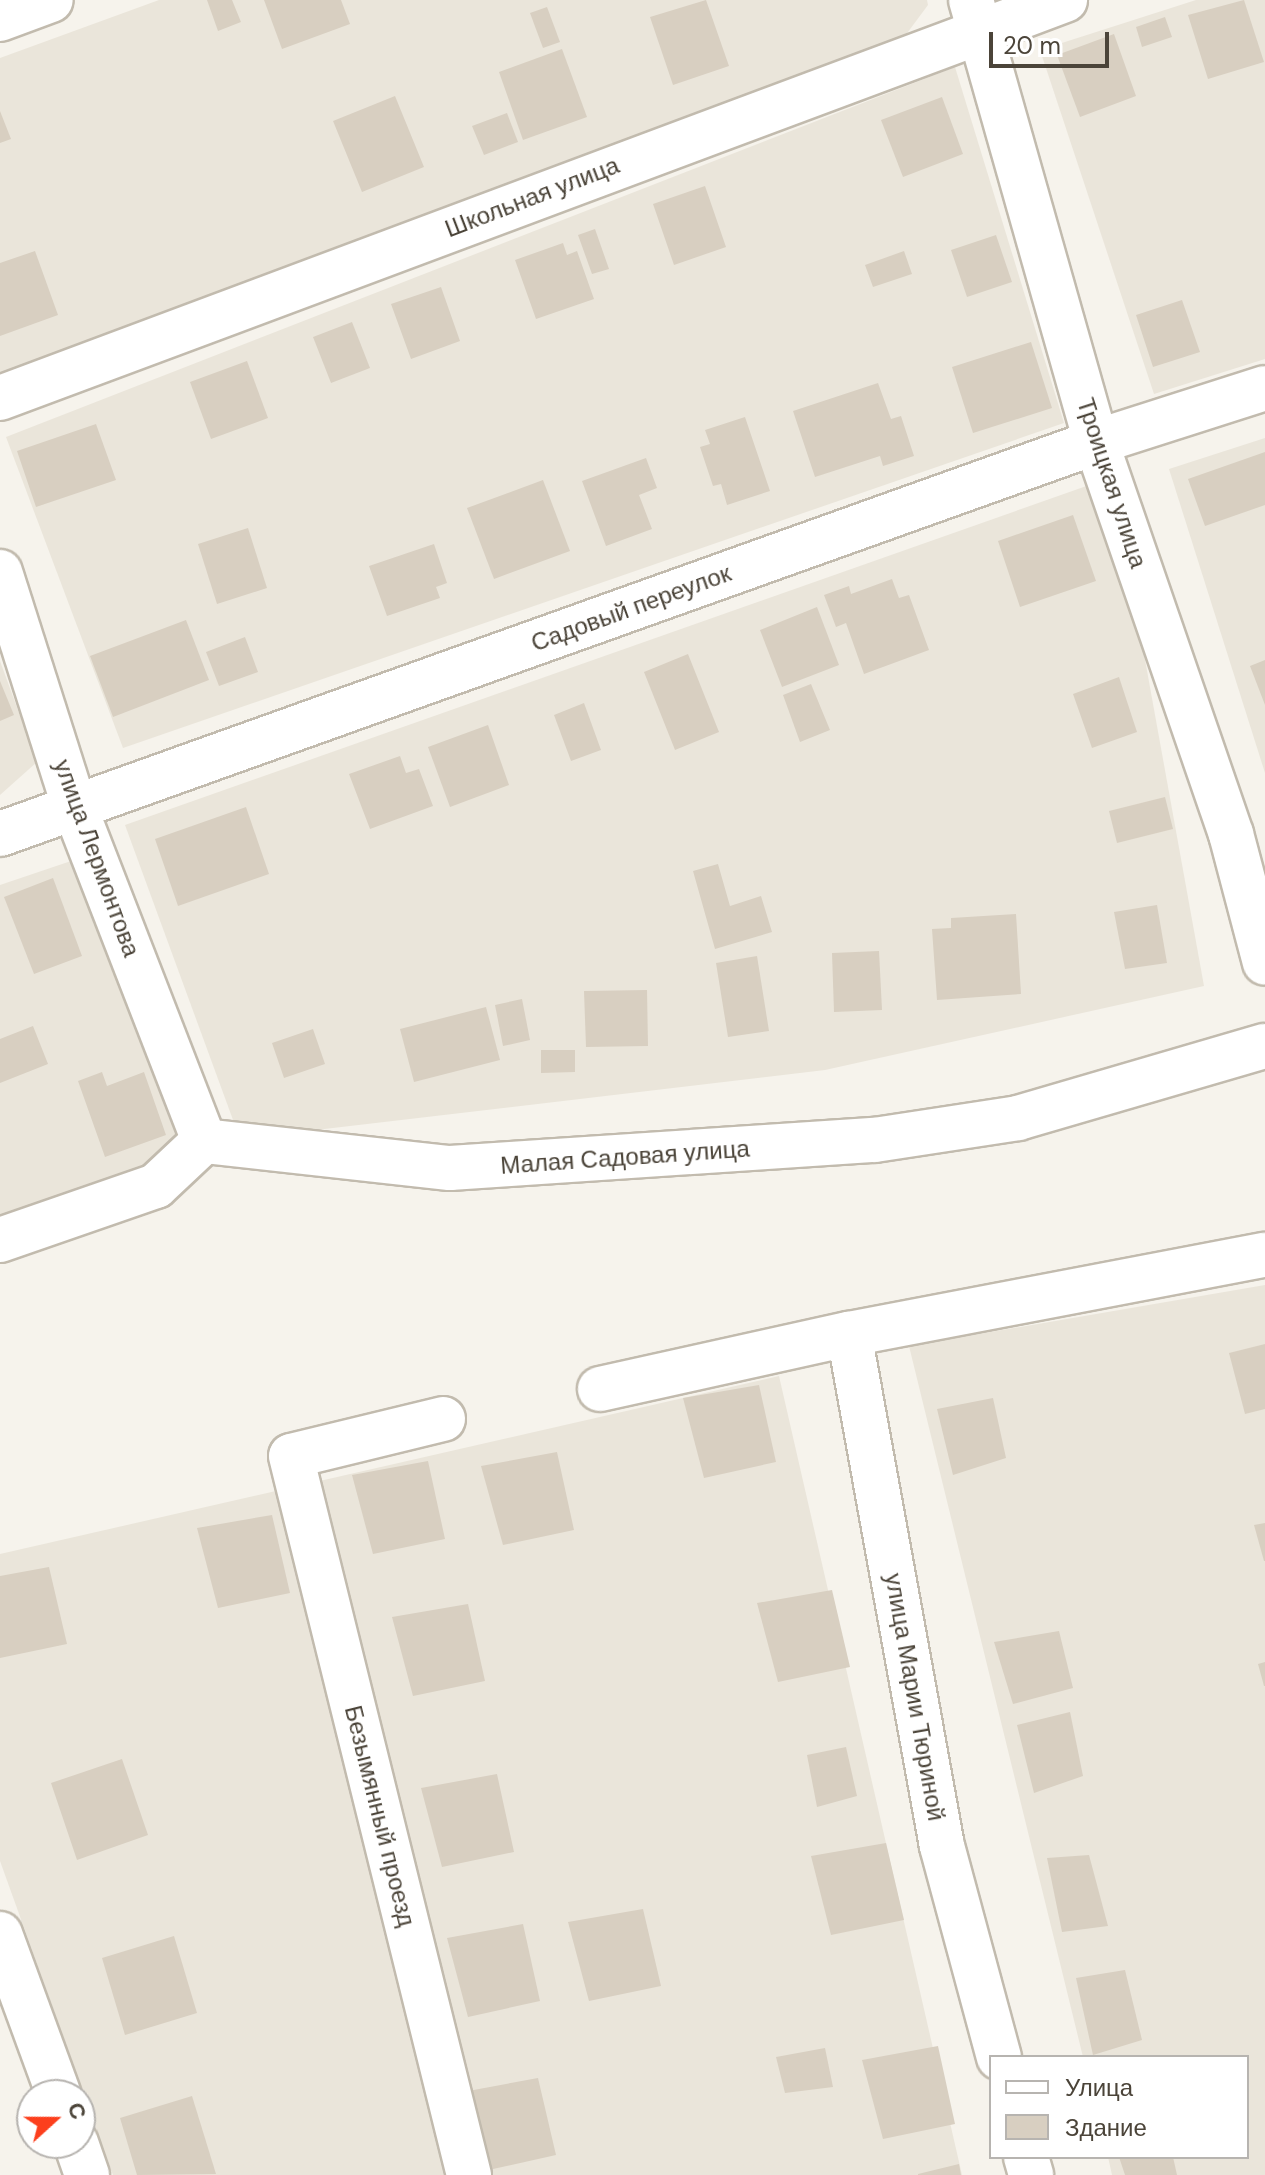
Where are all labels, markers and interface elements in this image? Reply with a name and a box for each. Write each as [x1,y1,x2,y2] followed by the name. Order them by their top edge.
[993,16,1113,66] scale bar
[1003,30,1061,61] text: 20 m
[441,151,623,243] street label: Школьная улица
[1071,394,1153,572] street label: Троицкая улица
[527,558,735,658] street label: Садовый переулок
[48,755,146,961] street label: улица Лермонтова
[499,1134,751,1180] street label: Малая Садовая улица
[879,1571,951,1823] street label: улица Марии Тюриной
[339,1702,421,1930] street label: Безымянный проезд
[989,2055,1249,2159] legend
[1065,2072,1133,2103] text: Улица
[16,2079,96,2159] north arrow
[61,2098,93,2124] text: С
[1065,2112,1147,2143] text: Здание

